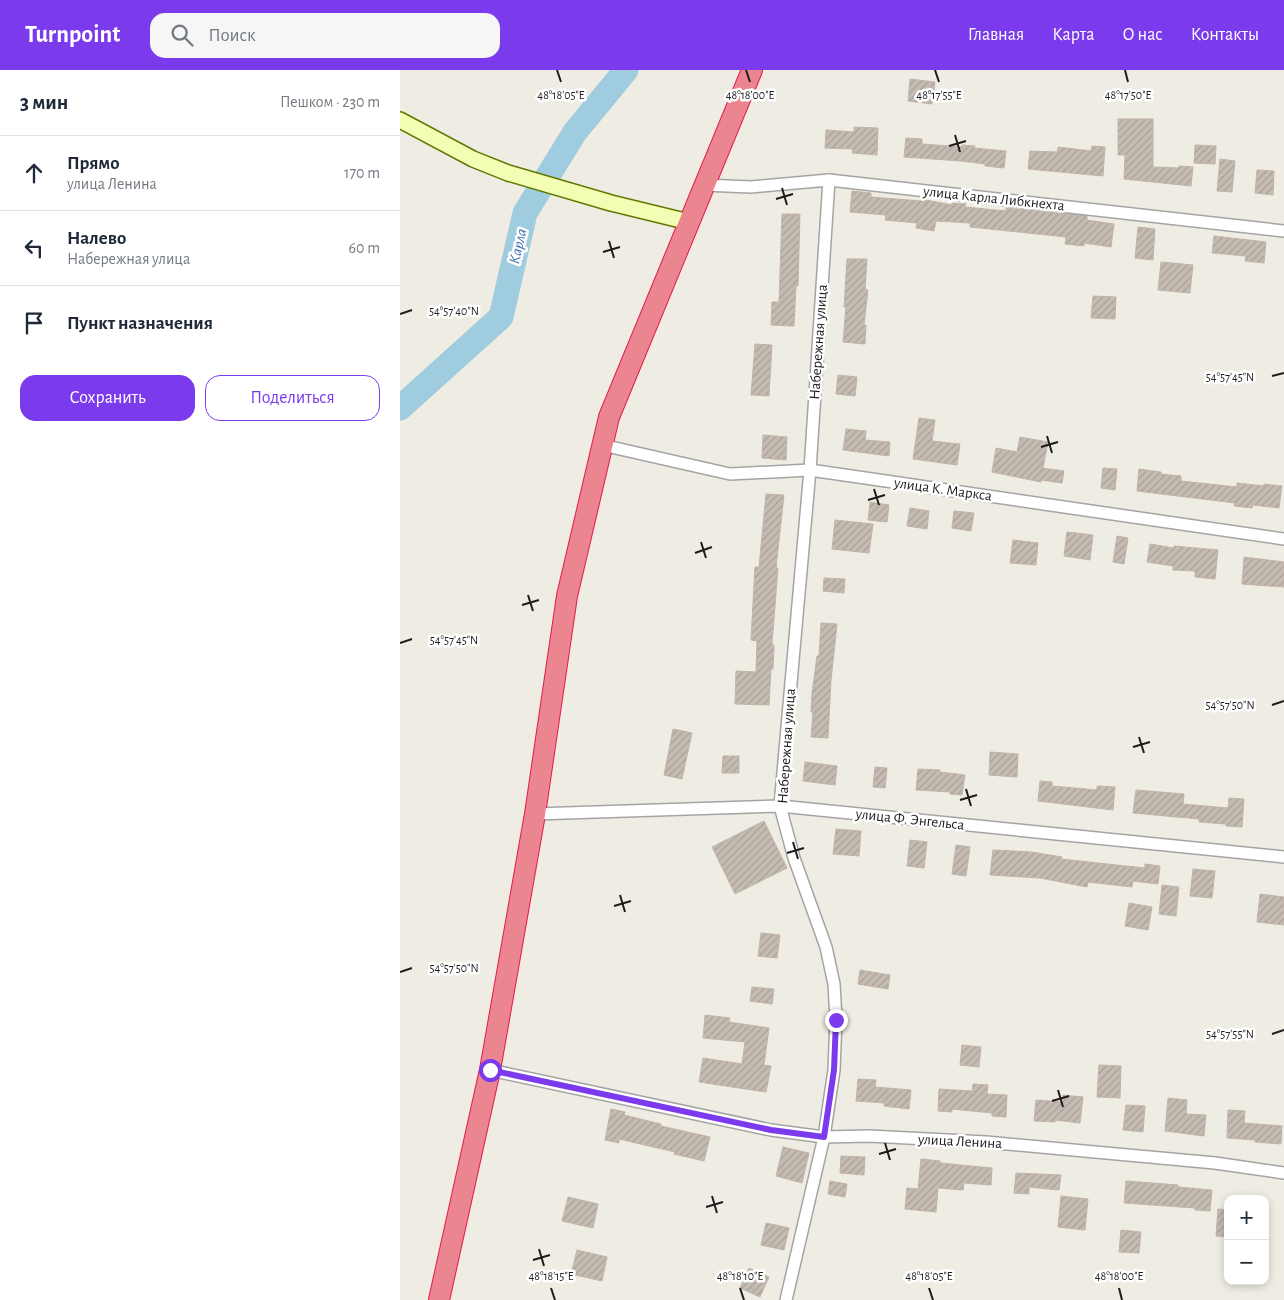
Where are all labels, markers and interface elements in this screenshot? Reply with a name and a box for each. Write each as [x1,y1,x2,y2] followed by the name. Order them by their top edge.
[150,13,500,58] search box
[168,21,196,49] icon: search
[25,23,120,47] text: Turnpoint
[208,26,256,45] text: Поиск
[968,26,1024,44] text: Главная
[1052,26,1094,44] text: Карта
[1122,26,1163,44] text: О нас
[1191,26,1259,44] text: Контакты
[537,89,585,101] text: 48°18'05"E
[726,89,775,101] text: 48°18'00"E
[916,89,962,101] text: 48°17'55"E
[1105,89,1152,101] text: 48°17'50"E
[20,92,68,113] text: 3 мин
[280,94,380,110] text: Пешком · 230 m
[67,154,120,173] text: Прямо
[20,159,48,187] icon: ahead
[344,165,380,181] text: 170 m
[67,176,157,192] text: улица Ленина
[922,184,1065,213] street label: улица Карла Либкнехта
[506,227,531,266] water label: Карла
[67,229,126,248] text: Налево
[20,234,48,262] icon: left
[349,240,380,256] text: 60 m
[67,251,190,267] text: Набережная улица
[807,284,830,400] street label: Набережная улица
[429,305,479,317] text: 54°57'40"N
[20,309,48,337] icon: arrive
[67,314,213,333] text: Пункт назначения
[1206,371,1254,383] text: 54°57'45"N
[20,375,195,421] button: Сохранить
[205,375,380,421] button: Поделиться
[892,475,993,504] street label: улица К. Маркса
[430,634,478,646] text: 54°57'45"N
[775,688,798,804] street label: Набережная улица
[1205,699,1255,711] text: 54°57'50"N
[854,806,965,833] street label: улица Ф. Энгельса
[429,962,479,974] text: 54°57'50"N
[825,1009,848,1032] route end
[1206,1028,1254,1040] text: 54°57'55"N
[479,1059,502,1082] route start
[917,1132,1003,1151] street label: улица Ленина
[1224,1195,1269,1285] map controls
[1224,1195,1269,1240] button: +
[1224,1240,1269,1285] button: −
[528,1270,574,1282] text: 48°18'15"E
[717,1270,763,1282] text: 48°18'10"E
[905,1270,953,1282] text: 48°18'05"E
[1095,1270,1144,1282] text: 48°18'00"E

